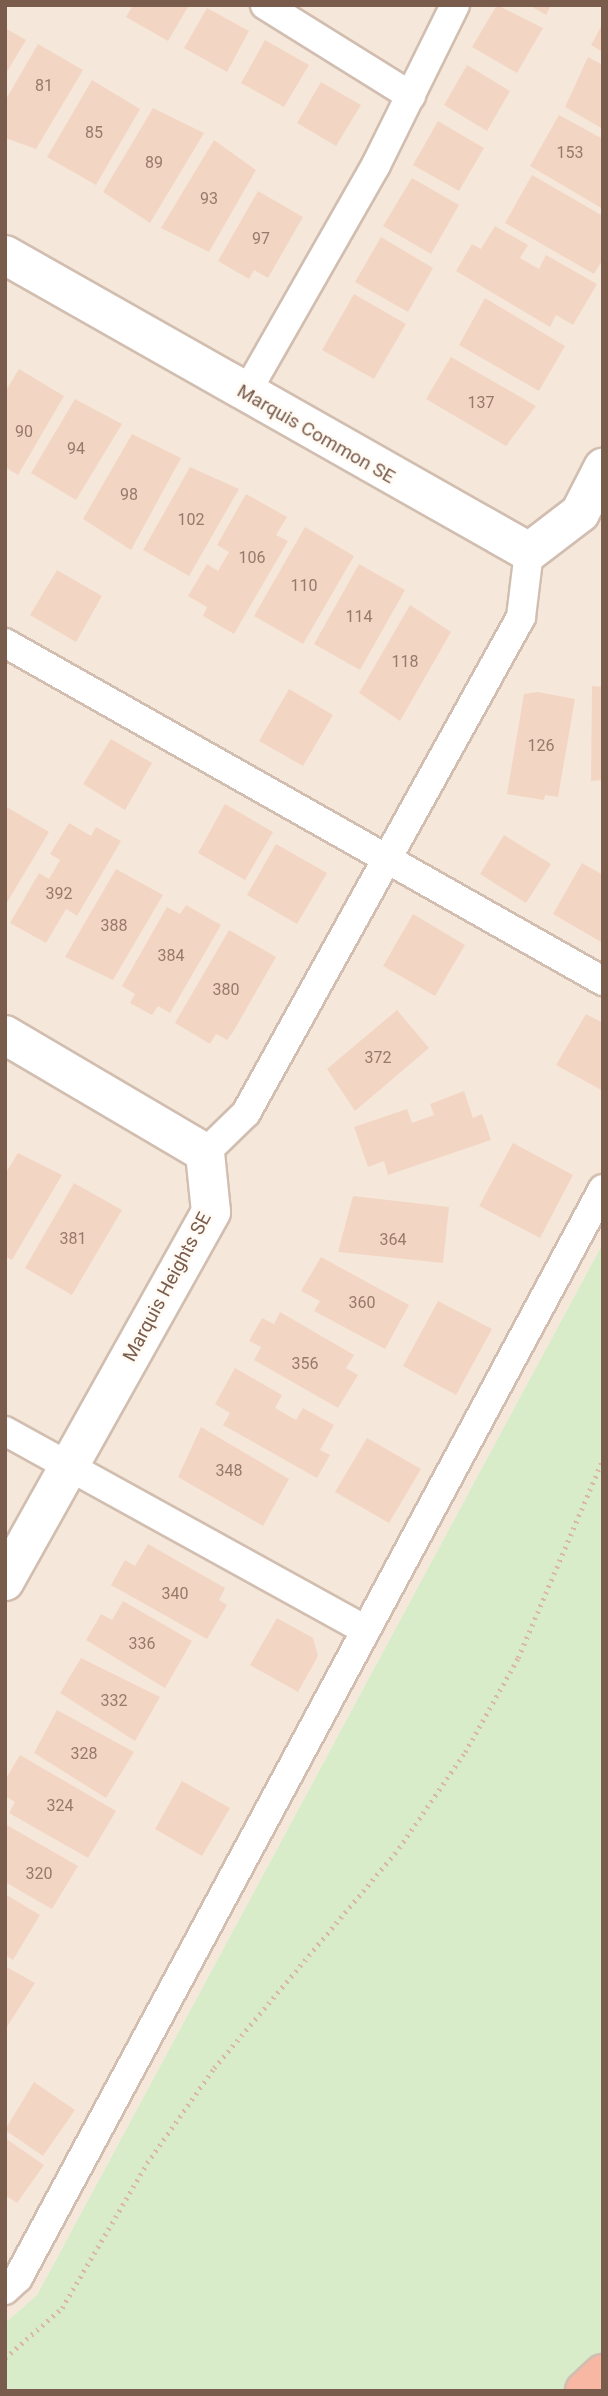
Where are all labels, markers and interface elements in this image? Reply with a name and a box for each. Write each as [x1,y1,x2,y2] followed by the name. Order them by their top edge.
[35,76,53,96] house number: 81
[85,123,103,143] house number: 85
[557,143,583,163] house number: 153
[145,153,163,173] house number: 89
[200,189,218,209] house number: 93
[252,229,270,249] house number: 97
[233,380,399,488] street label: Marquis Common SE
[468,393,494,413] house number: 137
[15,422,33,442] house number: 90
[67,439,85,459] house number: 94
[120,485,138,505] house number: 98
[178,510,204,530] house number: 102
[239,548,265,568] house number: 106
[291,576,317,596] house number: 110
[346,607,372,627] house number: 114
[392,652,418,672] house number: 118
[528,736,554,756] house number: 126
[46,884,72,904] house number: 392
[101,916,127,936] house number: 388
[158,946,184,966] house number: 384
[213,980,239,1000] house number: 380
[365,1048,391,1068] house number: 372
[118,1208,216,1366] street label: Marquis Heights SE
[60,1229,86,1249] house number: 381
[380,1230,406,1250] house number: 364
[349,1293,375,1313] house number: 360
[292,1354,318,1374] house number: 356
[216,1461,242,1481] house number: 348
[162,1584,188,1604] house number: 340
[129,1634,155,1654] house number: 336
[101,1691,127,1711] house number: 332
[71,1744,97,1764] house number: 328
[47,1796,73,1816] house number: 324
[26,1864,52,1884] house number: 320

